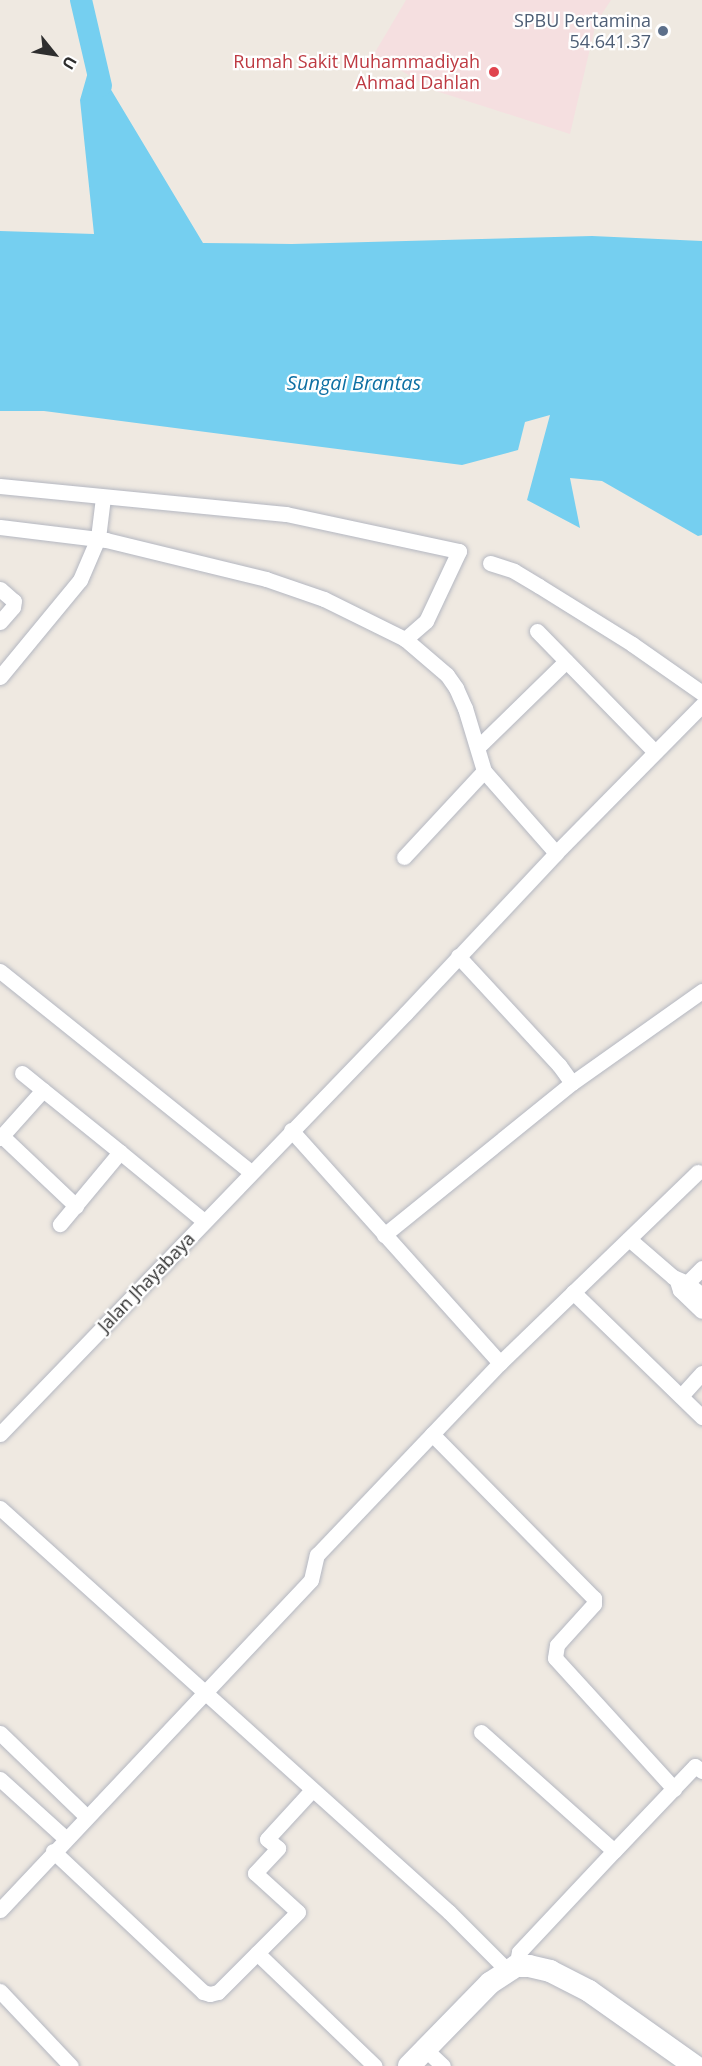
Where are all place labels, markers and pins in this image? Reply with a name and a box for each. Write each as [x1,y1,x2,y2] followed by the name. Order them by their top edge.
[514,10,651,52] place label: SPBU Pertamina 54.641.37
[656,24,670,38] marker: SPBU Pertamina 54.641.37
[233,51,480,94] place label: Rumah Sakit Muhammadiyah Ahmad Dahlan
[485,63,503,81] marker: Rumah Sakit Muhammadiyah Ahmad Dahlan

